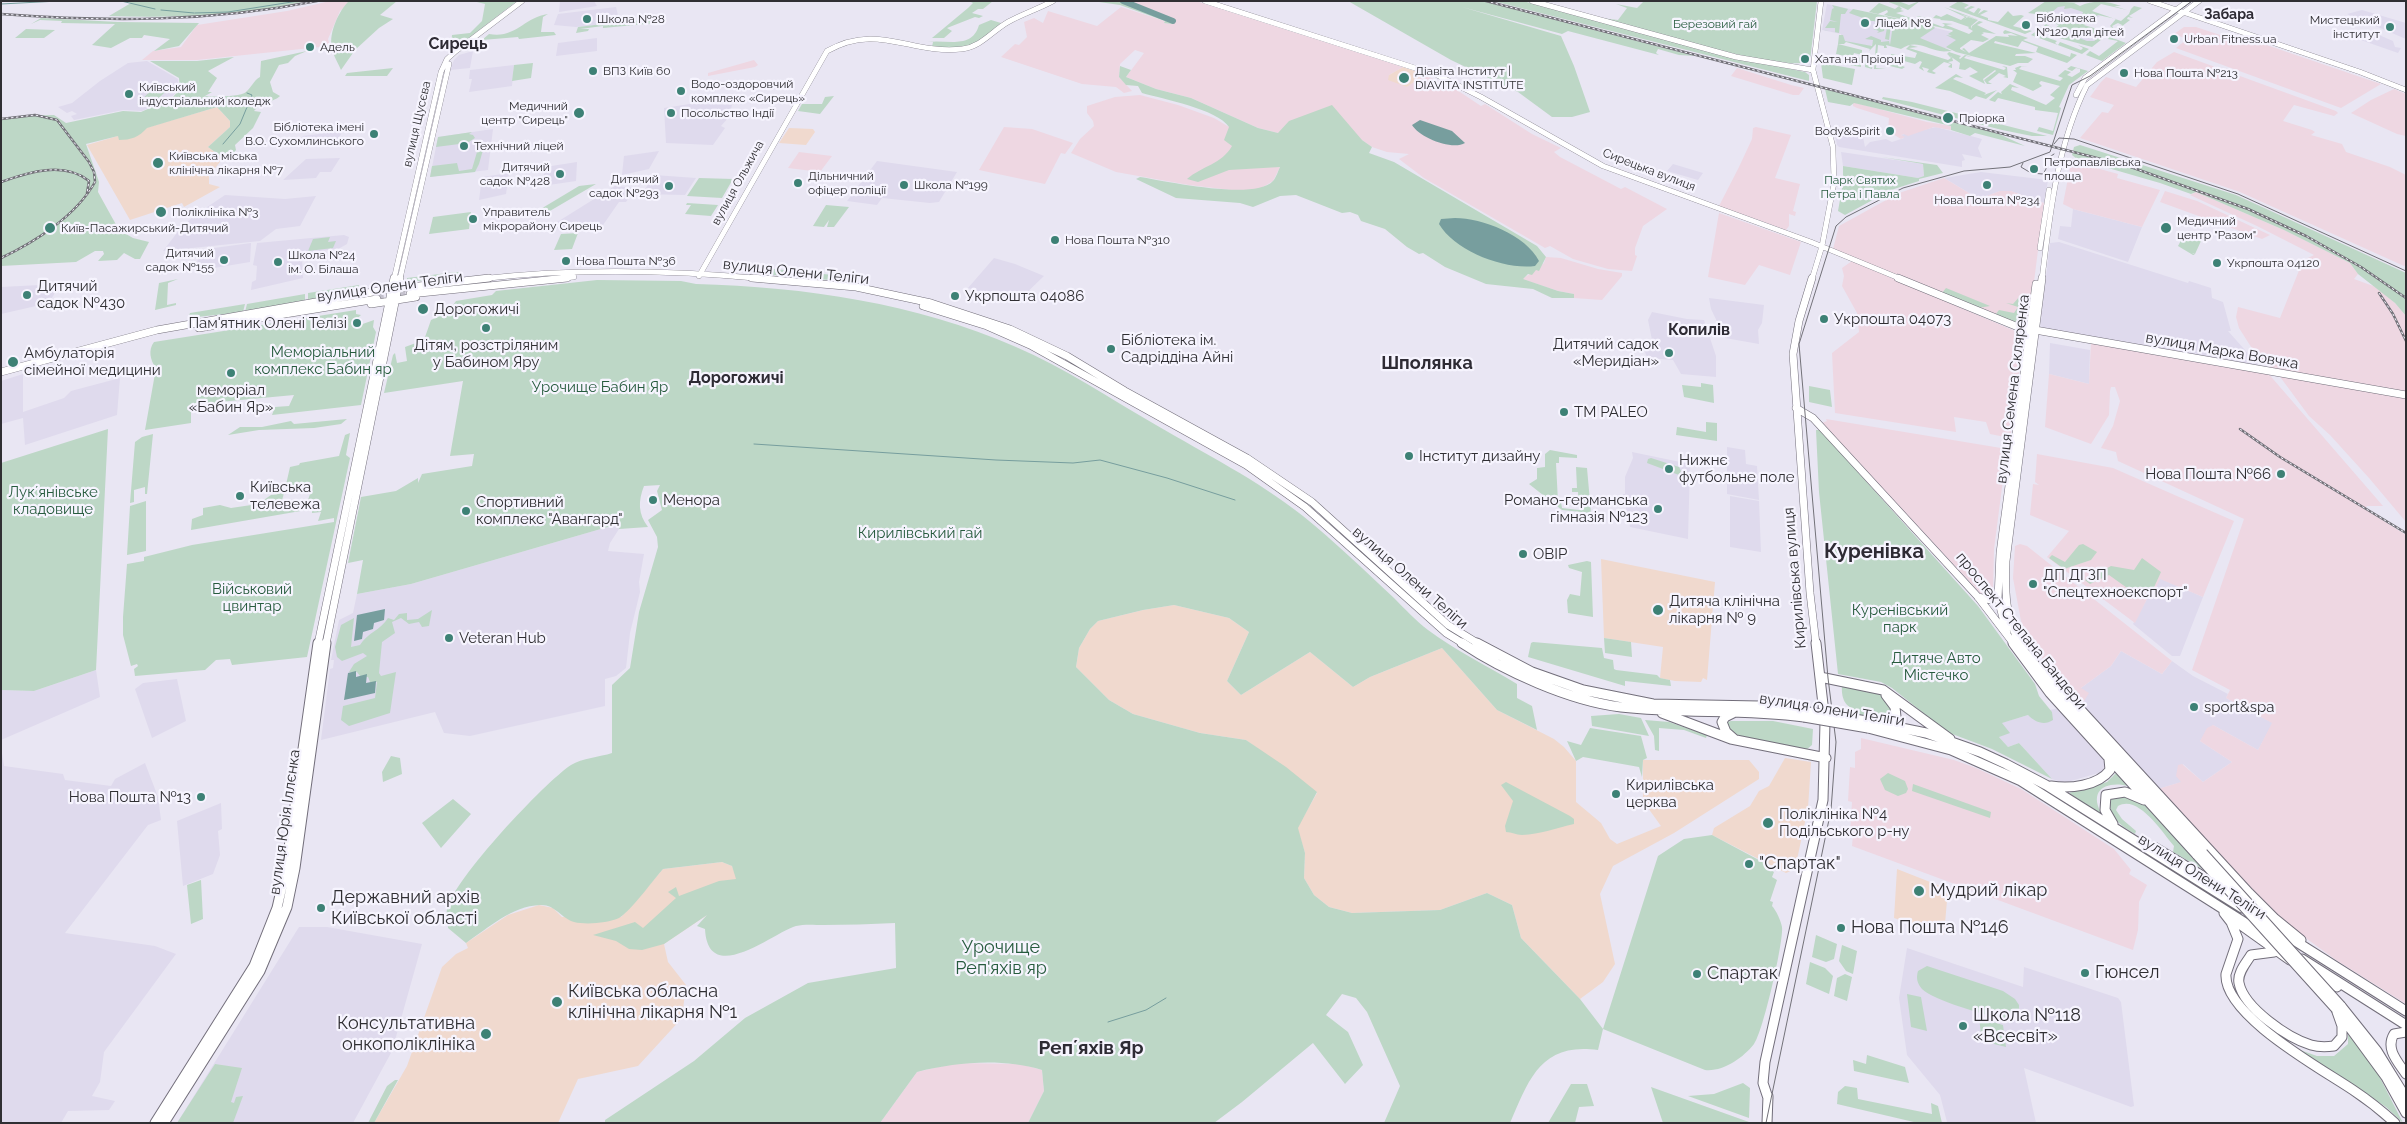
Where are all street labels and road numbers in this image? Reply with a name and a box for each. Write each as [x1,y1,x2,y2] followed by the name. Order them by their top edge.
[400,80,434,168] street label: вулиця Щусєва
[709,138,767,228] street label: вулиця Ольжича
[1600,146,1698,194] street label: Сирецька вулиця
[722,255,870,289] street label: вулиця Олени Теліги
[316,268,464,306] street label: вулиця Олени Теліги
[1992,294,2034,484] street label: вулиця Семена Скляренка
[2144,329,2300,373] street label: вулиця Марка Вовчка
[1780,507,1810,649] street label: Кирилівська вулиця
[1349,523,1471,633] street label: вулиця Олени Теліги
[1952,549,2090,713] street label: проспект Степана Бандери
[1758,690,1906,730] street label: вулиця Олени Теліги
[266,748,304,896] street label: вулиця Юрія Іллєнка
[2135,830,2269,924] street label: вулиця Олени Теліги

